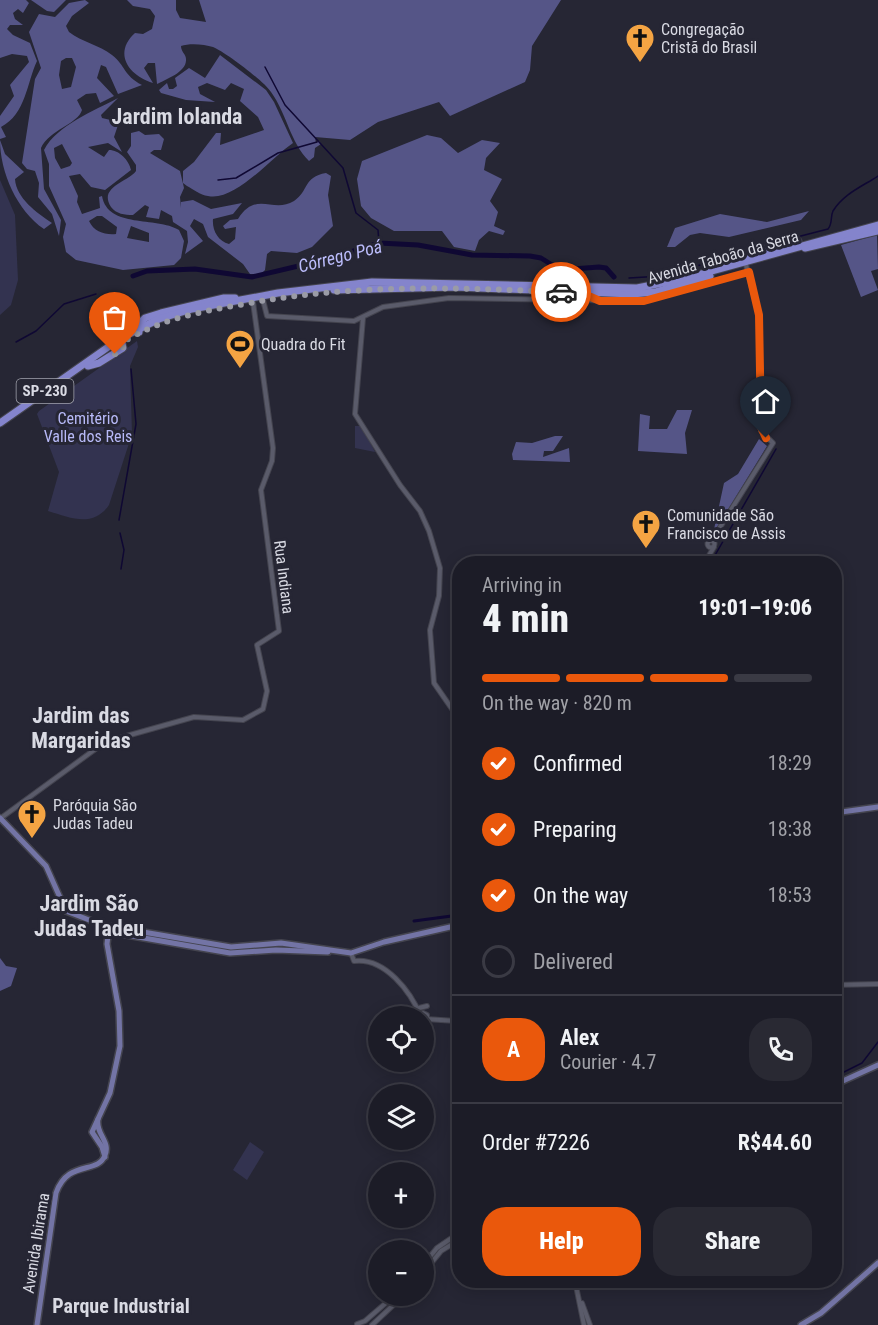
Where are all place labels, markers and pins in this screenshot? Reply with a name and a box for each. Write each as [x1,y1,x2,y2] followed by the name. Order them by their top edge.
[661,20,757,57] place label: Congregação Cristã do Brasil
[624,22,656,64] church icon: Congregação Cristã do Brasil
[89,292,140,354] pin
[224,328,256,370] sports icon: Quadra do Fit
[261,335,346,354] place label: Quadra do Fit
[740,376,791,438] pin
[667,506,786,543] place label: Comunidade São Francisco de Assis
[630,508,662,550] church icon: Comunidade São Francisco de Assis
[53,796,137,833] place label: Paróquia São Judas Tadeu
[16,798,48,840] church icon: Paróquia São Judas Tadeu

